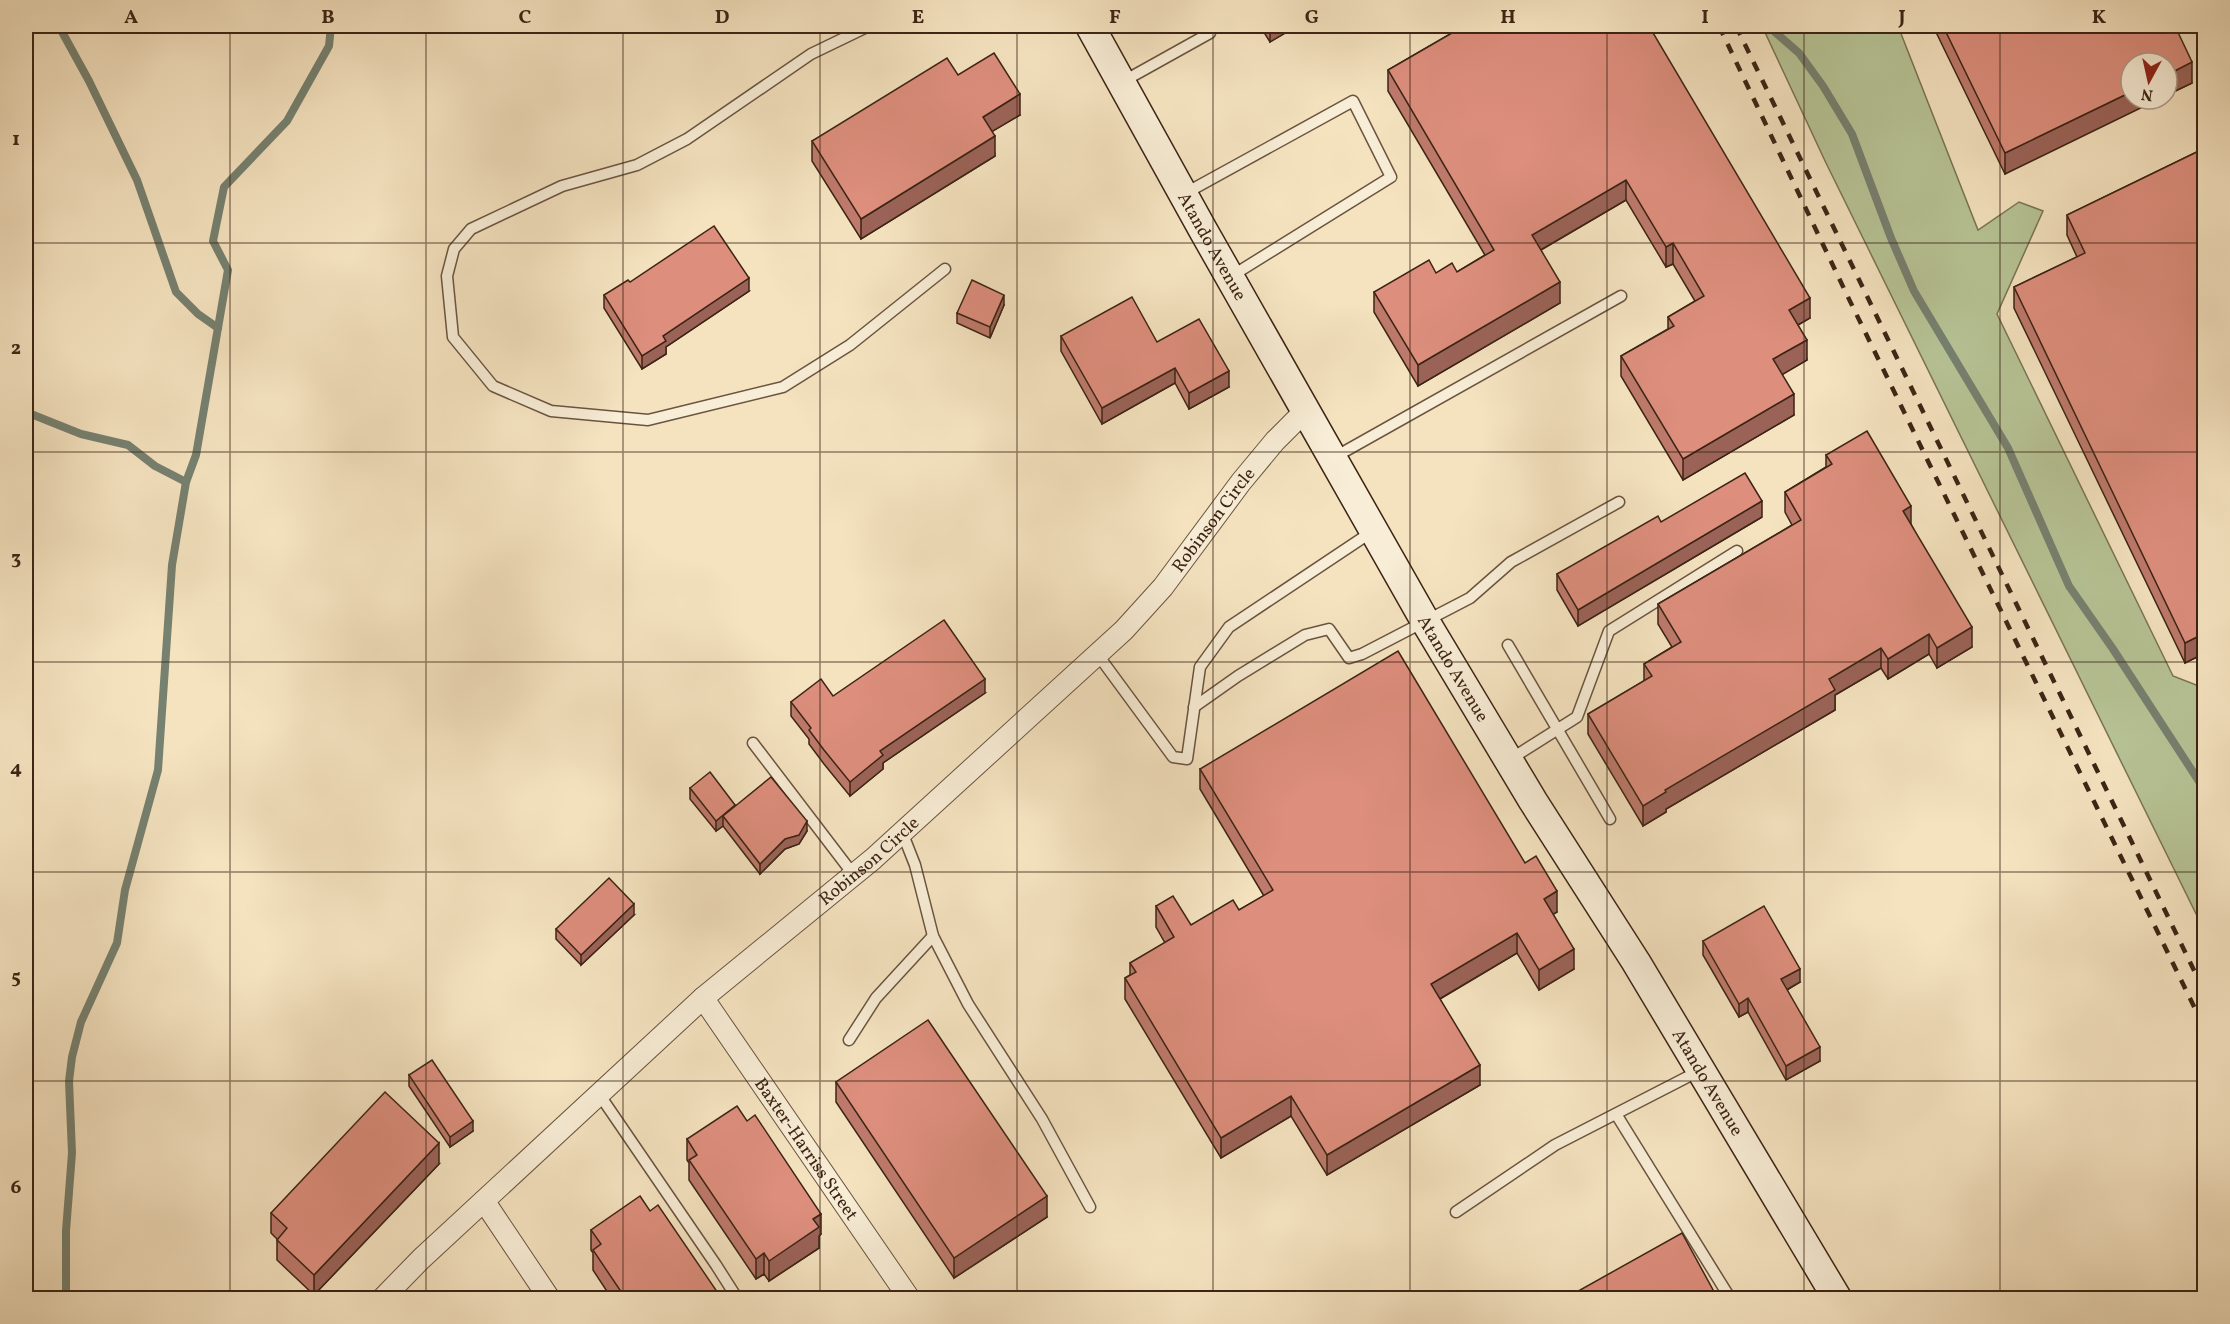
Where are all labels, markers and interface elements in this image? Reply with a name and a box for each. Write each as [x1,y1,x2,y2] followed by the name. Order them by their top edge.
[124,4,138,32] text: A
[321,4,335,32] text: B
[519,4,532,32] text: C
[715,4,729,32] text: D
[912,4,924,32] text: E
[1109,4,1121,32] text: F
[1305,4,1319,32] text: G
[1500,4,1516,32] text: H
[1701,4,1709,32] text: I
[1897,4,1906,32] text: J
[2092,4,2107,32] text: K
[2119,51,2179,111] north arrow
[2140,82,2154,106] text: N
[12,126,20,154] text: 1
[1171,188,1252,306] street label: Atando Avenue
[11,335,21,363] text: 2
[1167,463,1262,578] street label: Robinson Circle
[11,545,21,573] text: 3
[1410,611,1494,727] street label: Atando Avenue
[10,755,22,783] text: 4
[814,812,926,912] street label: Robinson Circle
[11,964,21,992] text: 5
[1665,1025,1748,1141] street label: Atando Avenue
[748,1073,863,1226] street label: Baxter-Harriss Street
[11,1174,22,1202] text: 6

